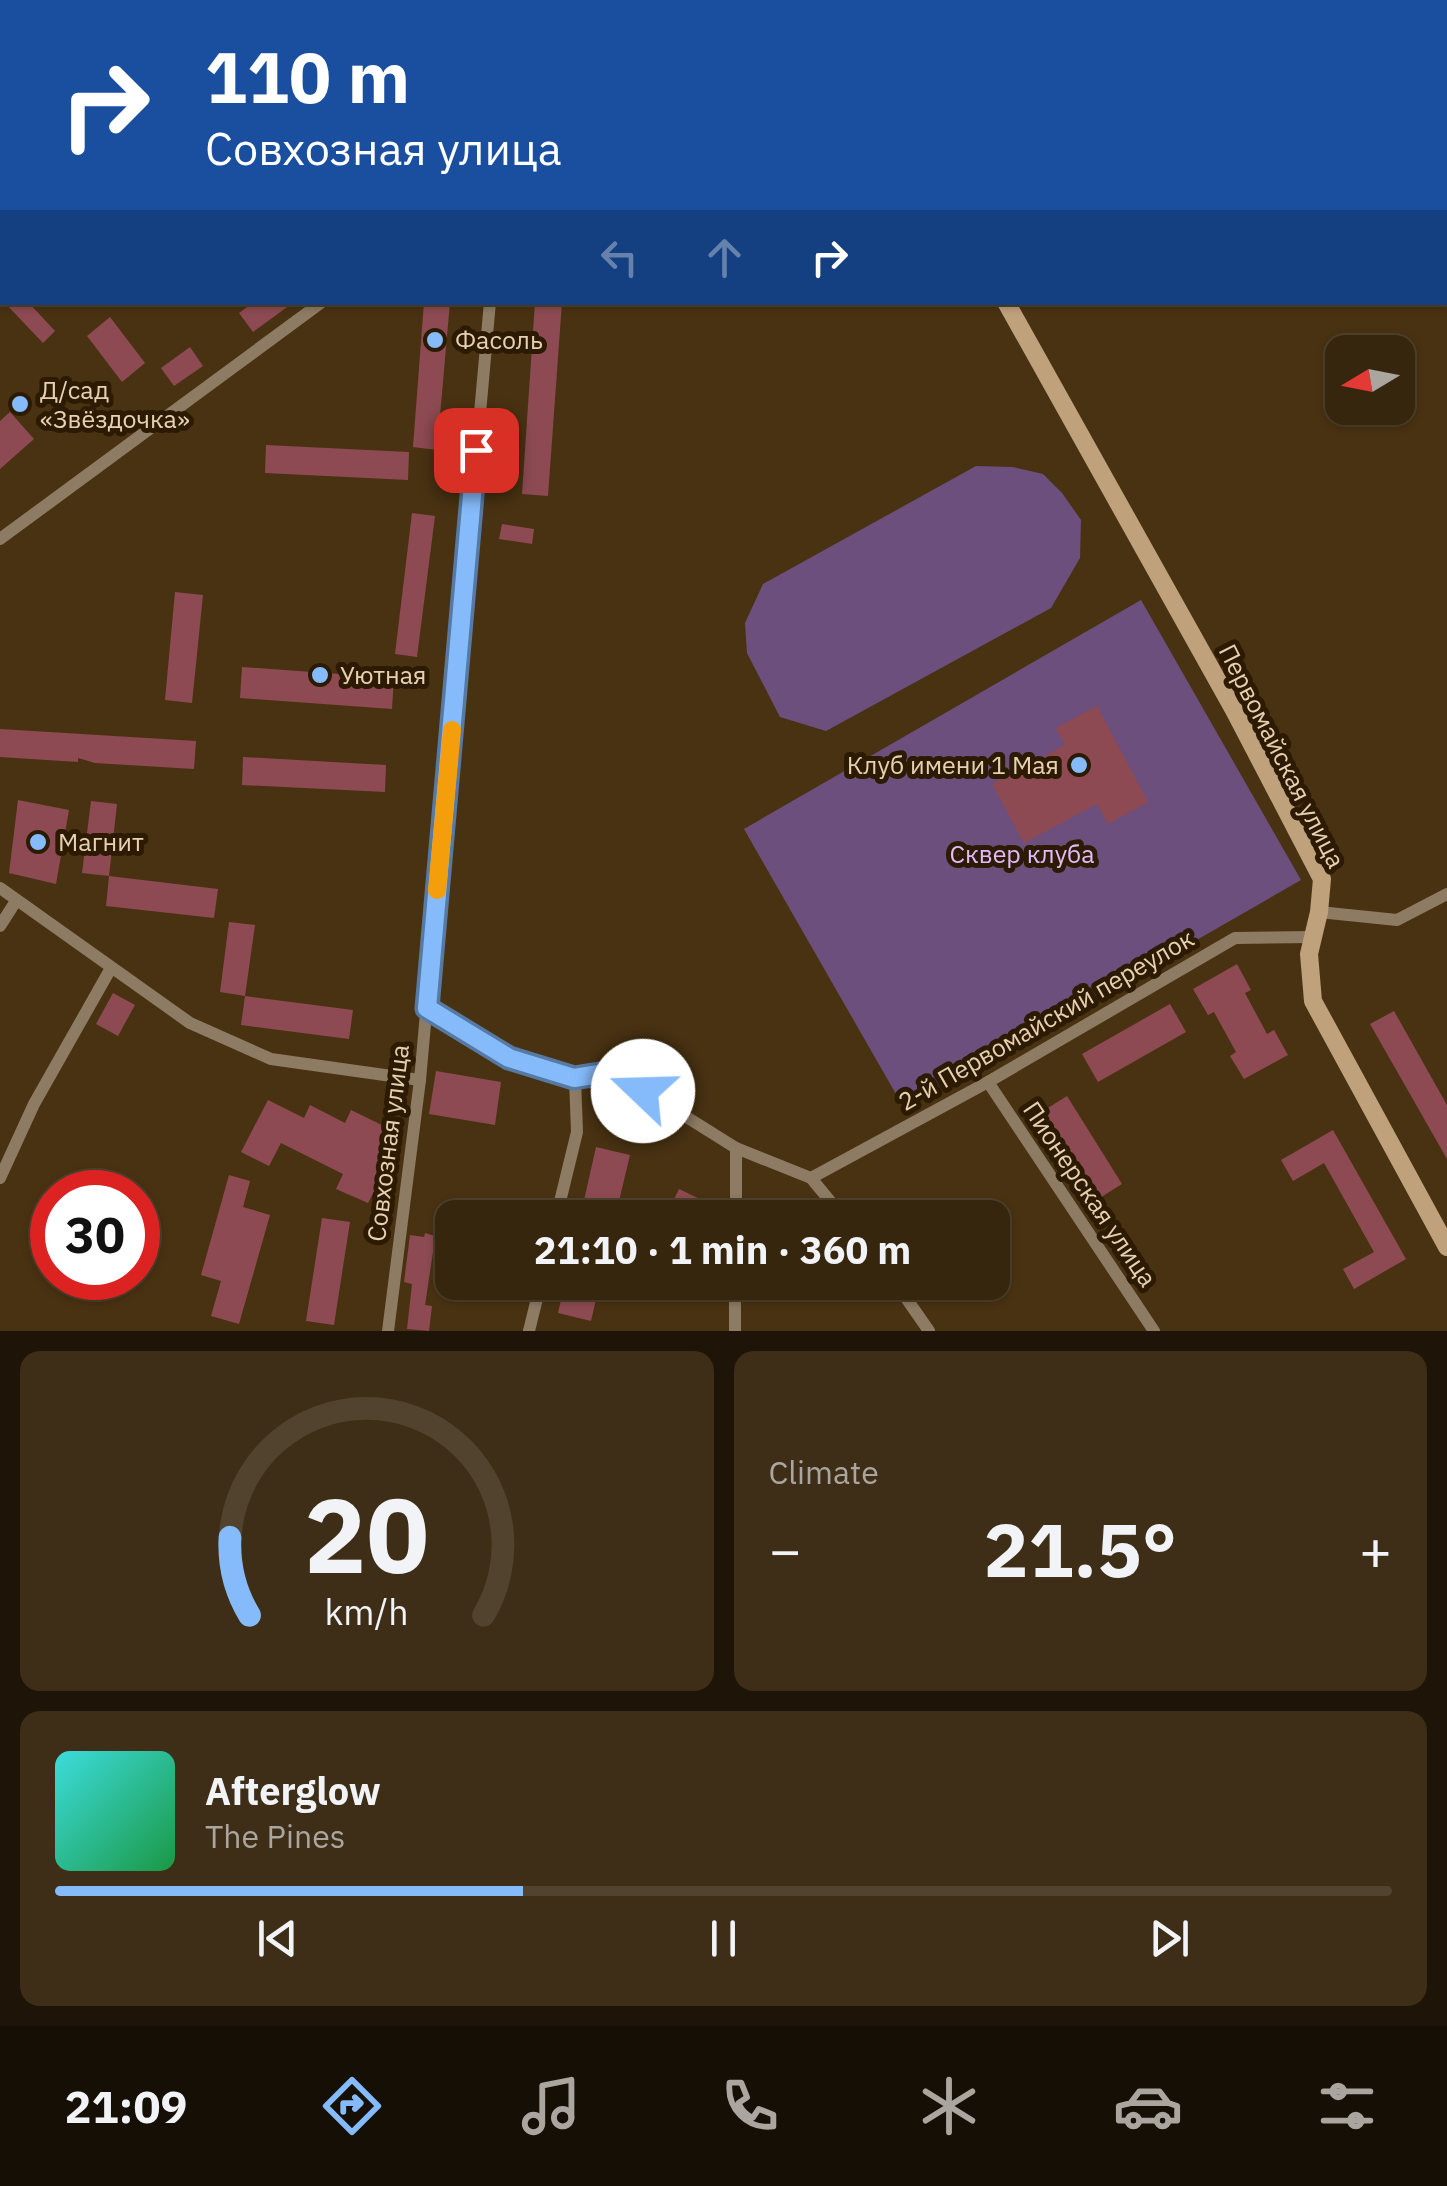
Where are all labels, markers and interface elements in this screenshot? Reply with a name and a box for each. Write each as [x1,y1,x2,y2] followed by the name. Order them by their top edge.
[205,31,410,122] text: 110 m
[40,40,170,170] icon: right
[205,119,562,177] text: Совхозная улица
[592,230,647,285] icon: left
[697,230,752,285] icon: ahead
[802,230,857,285] icon: right
[455,323,543,356] place label: Фасоль
[424,329,446,351] marker: Фасоль
[1325,335,1415,425] north arrow
[1325,335,1415,425] map controls
[40,373,190,435] place label: Д/сад «Звёздочка»
[9,393,31,415] marker: Д/сад «Звёздочка»
[434,408,519,493] pin
[449,423,504,478] icon: arrive
[1212,638,1353,873] street label: Первомайская улица
[340,658,426,691] place label: Уютная
[309,664,331,686] marker: Уютная
[847,748,1059,781] place label: Клуб имени 1 Мая
[1068,754,1090,776] marker: Клуб имени 1 Мая
[58,825,144,858] place label: Магнит
[27,831,49,853] marker: Магнит
[949,837,1095,870] park label: Сквер клуба
[892,921,1200,1118] street label: 2-й Первомайский переулок
[591,1039,695,1143] position arrow
[359,1043,416,1243] street label: Совхозная улица
[1016,1095,1165,1293] street label: Пионерская улица
[30,1170,160,1300] speed limit sign: 30
[534,1225,911,1274] text: 21:10 · 1 min · 360 m
[769,1451,879,1493] text: Climate
[304,1466,429,1602] text: 20
[983,1500,1177,1598] text: 21.5°
[769,1514,802,1585] text: −
[1359,1514,1392,1585] text: +
[325,1588,409,1635] text: km/h
[205,1766,381,1815] text: Afterglow
[205,1815,345,1857] text: The Pines
[250,1911,305,1966] icon: previous
[696,1911,751,1966] icon: pause
[1142,1911,1197,1966] icon: next
[317,2071,387,2141] icon: directions
[516,2071,586,2141] icon: music
[715,2071,785,2141] icon: phone
[914,2071,984,2141] icon: climate
[1113,2071,1183,2141] icon: car
[1312,2071,1382,2141] icon: filters
[65,2077,187,2135] text: 21:09

